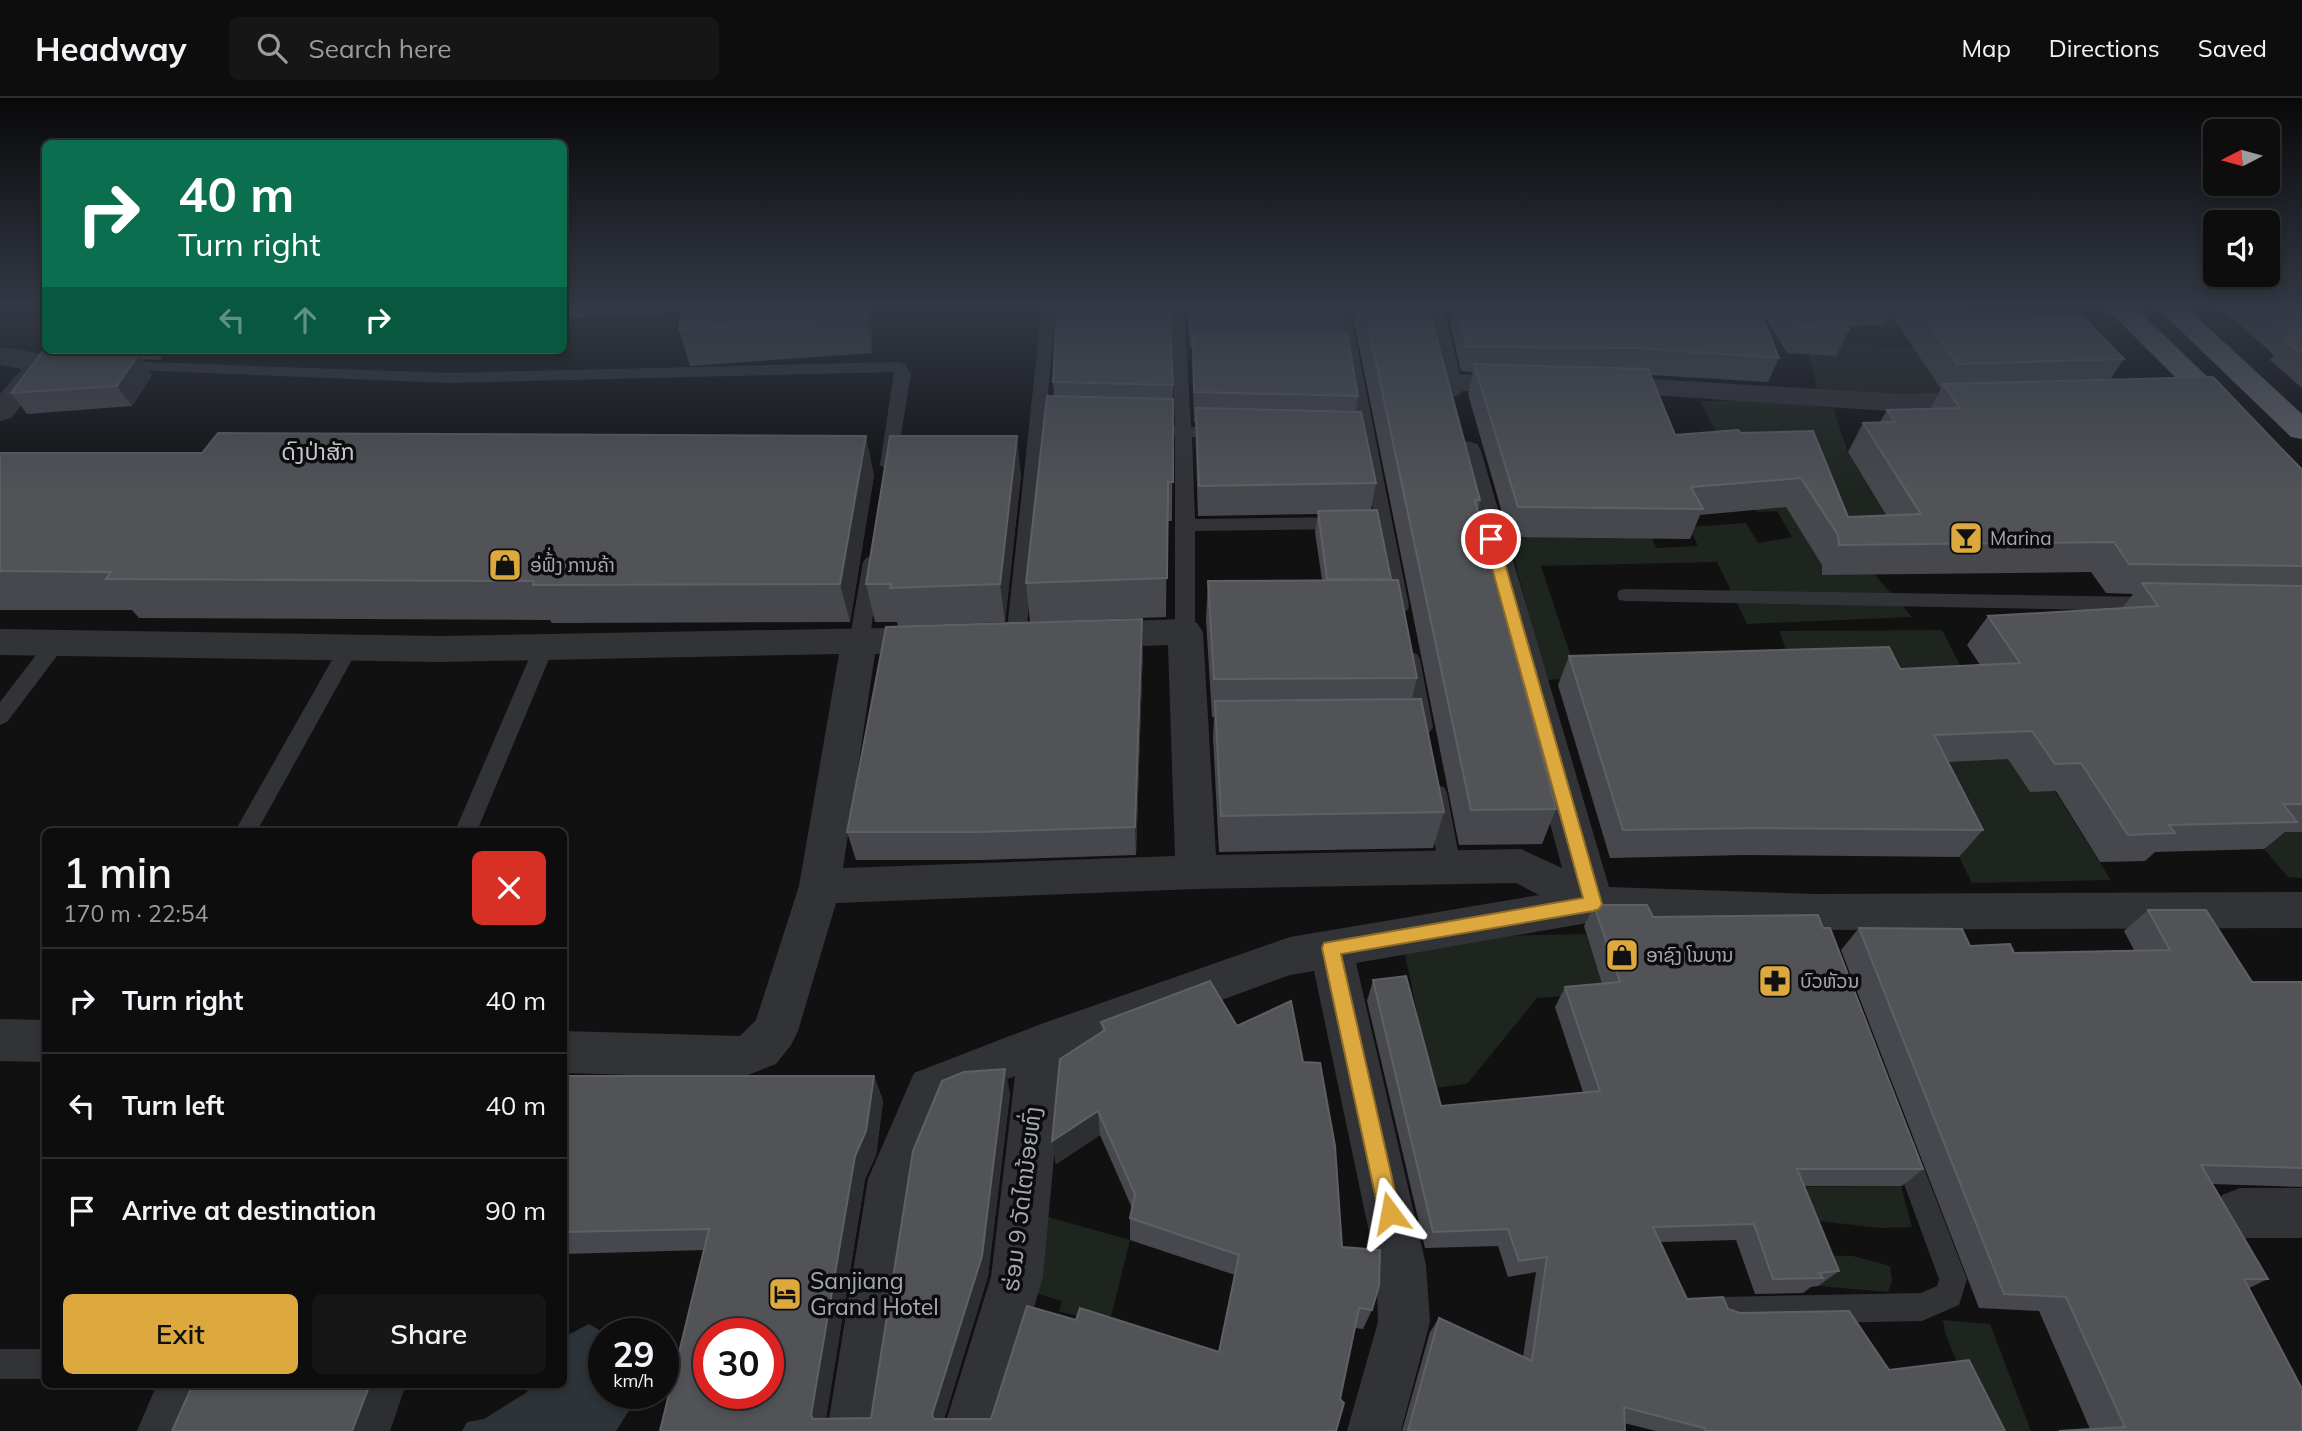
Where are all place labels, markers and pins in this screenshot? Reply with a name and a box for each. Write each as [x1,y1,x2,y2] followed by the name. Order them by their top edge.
[1461,509,1521,569] pin
[1947,519,1985,557] bar icon: Marina
[1990,526,2052,550] place label: Marina
[486,546,524,584] shop icon: ອ່ຟົ້່ງ ການຄ້າ
[530,547,615,577] place label: ອ່ຟົ້່ງ ການຄ້າ
[1603,936,1641,974] shop icon: ອາຊົງ ໂນບານ
[1646,943,1734,967] place label: ອາຊົງ ໂນບານ
[1756,962,1794,1000] pharmacy icon: ບົວຫັວນ
[1800,969,1859,993] place label: ບົວຫັວນ
[810,1266,939,1321] place label: Sanjiang Grand Hotel
[766,1275,804,1313] hotel icon: Sanjiang Grand Hotel

